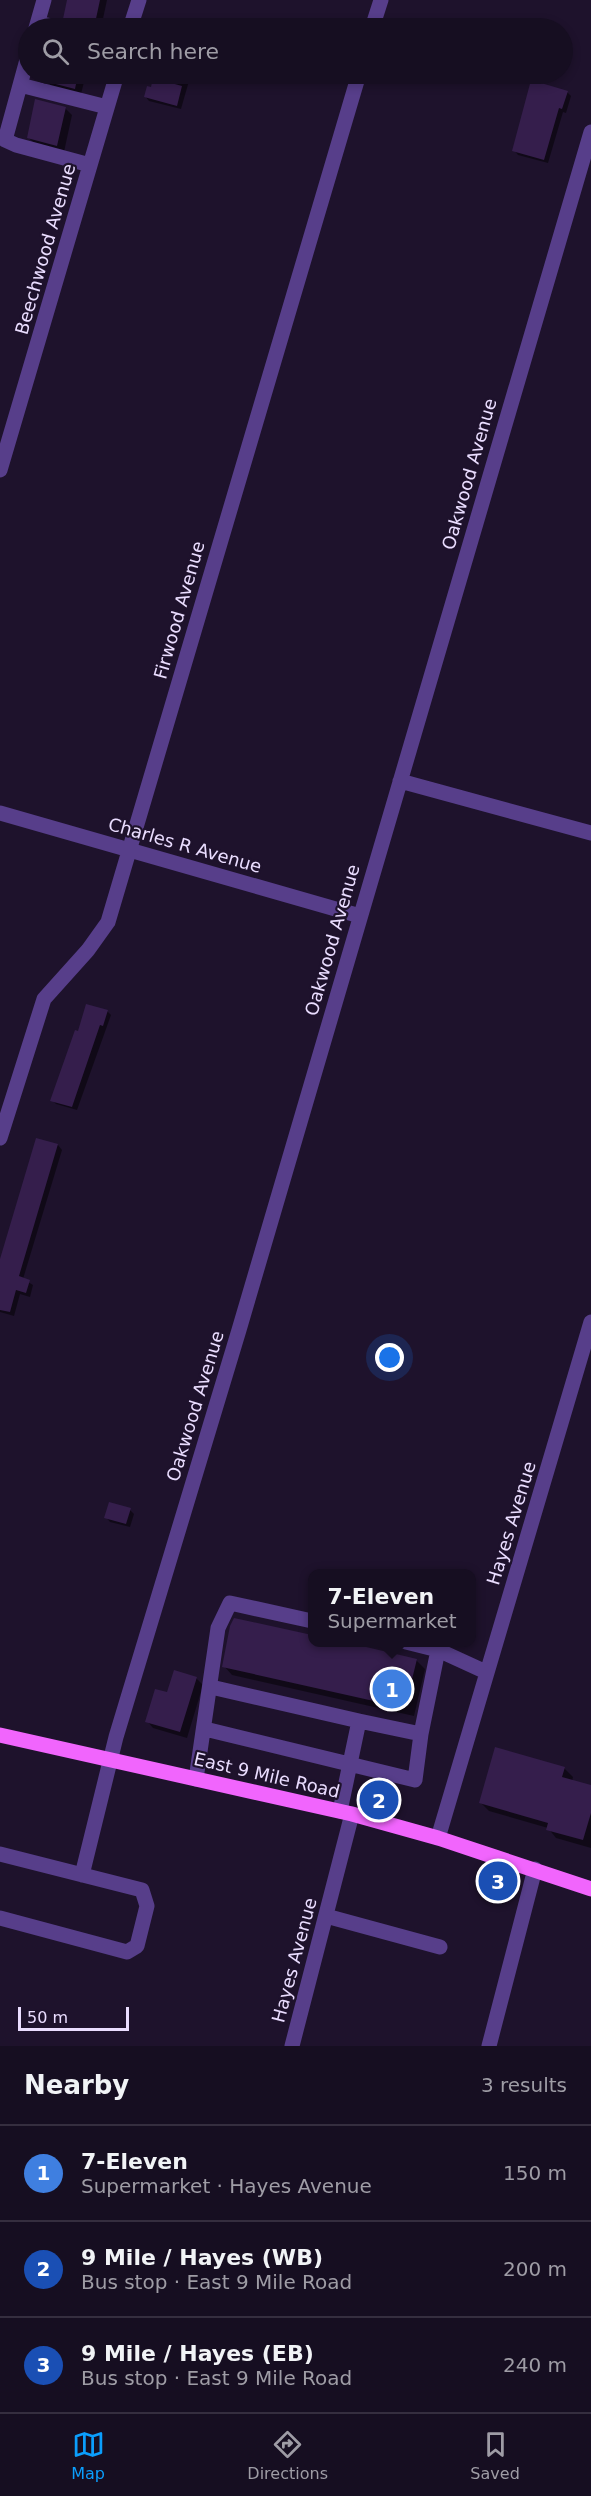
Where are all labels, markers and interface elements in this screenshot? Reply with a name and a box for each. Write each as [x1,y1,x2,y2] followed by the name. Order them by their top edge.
[18,18,573,84] search box
[39,35,72,68] icon: search
[87,39,219,64] text: Search here
[11,161,79,337] street label: Beechwood Avenue
[437,396,501,552] street label: Oakwood Avenue
[149,539,209,681] street label: Firwood Avenue
[106,813,264,877] street label: Charles R Avenue
[300,862,364,1018] street label: Oakwood Avenue
[162,1328,228,1484] street label: Oakwood Avenue
[375,1343,404,1372] your location
[482,1459,540,1587] street label: Hayes Avenue
[308,1569,476,1647] popup
[327,1584,434,1609] text: 7-Eleven
[327,1609,457,1633] text: Supermarket
[372,1666,412,1712] pin: 1
[192,1748,342,1802] street label: East 9 Mile Road
[360,1778,398,1822] pin: 2
[478,1858,518,1904] pin: 3
[267,1895,321,2025] street label: Hayes Avenue
[18,2004,129,2032] scale bar
[27,2008,68,2027] text: 50 m
[24,2070,129,2100] text: Nearby
[481,2073,567,2097] text: 3 results
[81,2149,188,2174] text: 7-Eleven
[37,2161,50,2185] text: 1
[503,2161,567,2185] text: 150 m
[81,2174,372,2198] text: Supermarket · Hayes Avenue
[81,2245,323,2270] text: 9 Mile / Hayes (WB)
[37,2257,50,2281] text: 2
[503,2257,567,2281] text: 200 m
[81,2270,352,2294] text: Bus stop · East 9 Mile Road
[81,2341,314,2366] text: 9 Mile / Hayes (EB)
[37,2353,50,2377] text: 3
[503,2353,567,2377] text: 240 m
[81,2366,352,2390] text: Bus stop · East 9 Mile Road
[71,2428,105,2483] tab: Map
[247,2428,328,2483] tab: Directions
[470,2428,520,2483] tab: Saved

